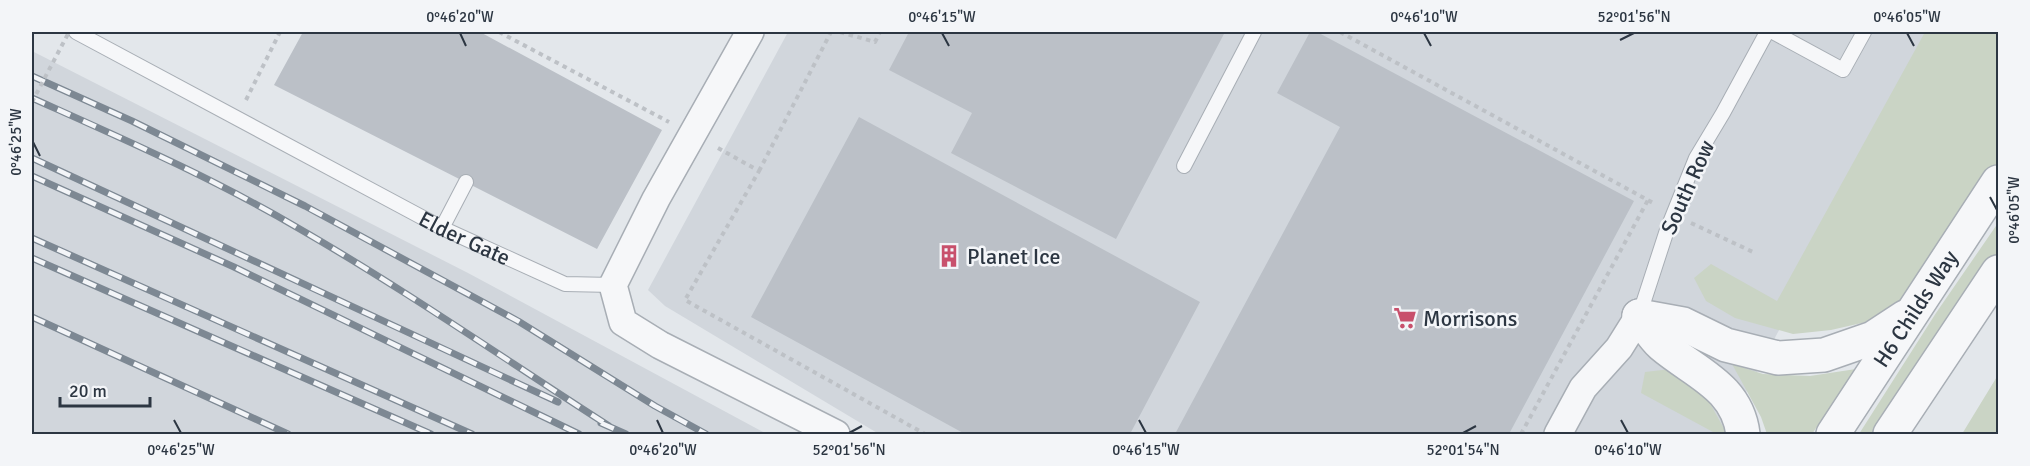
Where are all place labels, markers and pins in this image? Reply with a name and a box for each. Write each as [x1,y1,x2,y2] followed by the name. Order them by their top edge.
[936,243,962,269] building icon: Planet Ice
[967,243,1060,270] place label: Planet Ice
[1392,305,1418,331] supermarket icon: Morrisons
[1423,305,1517,332] place label: Morrisons

